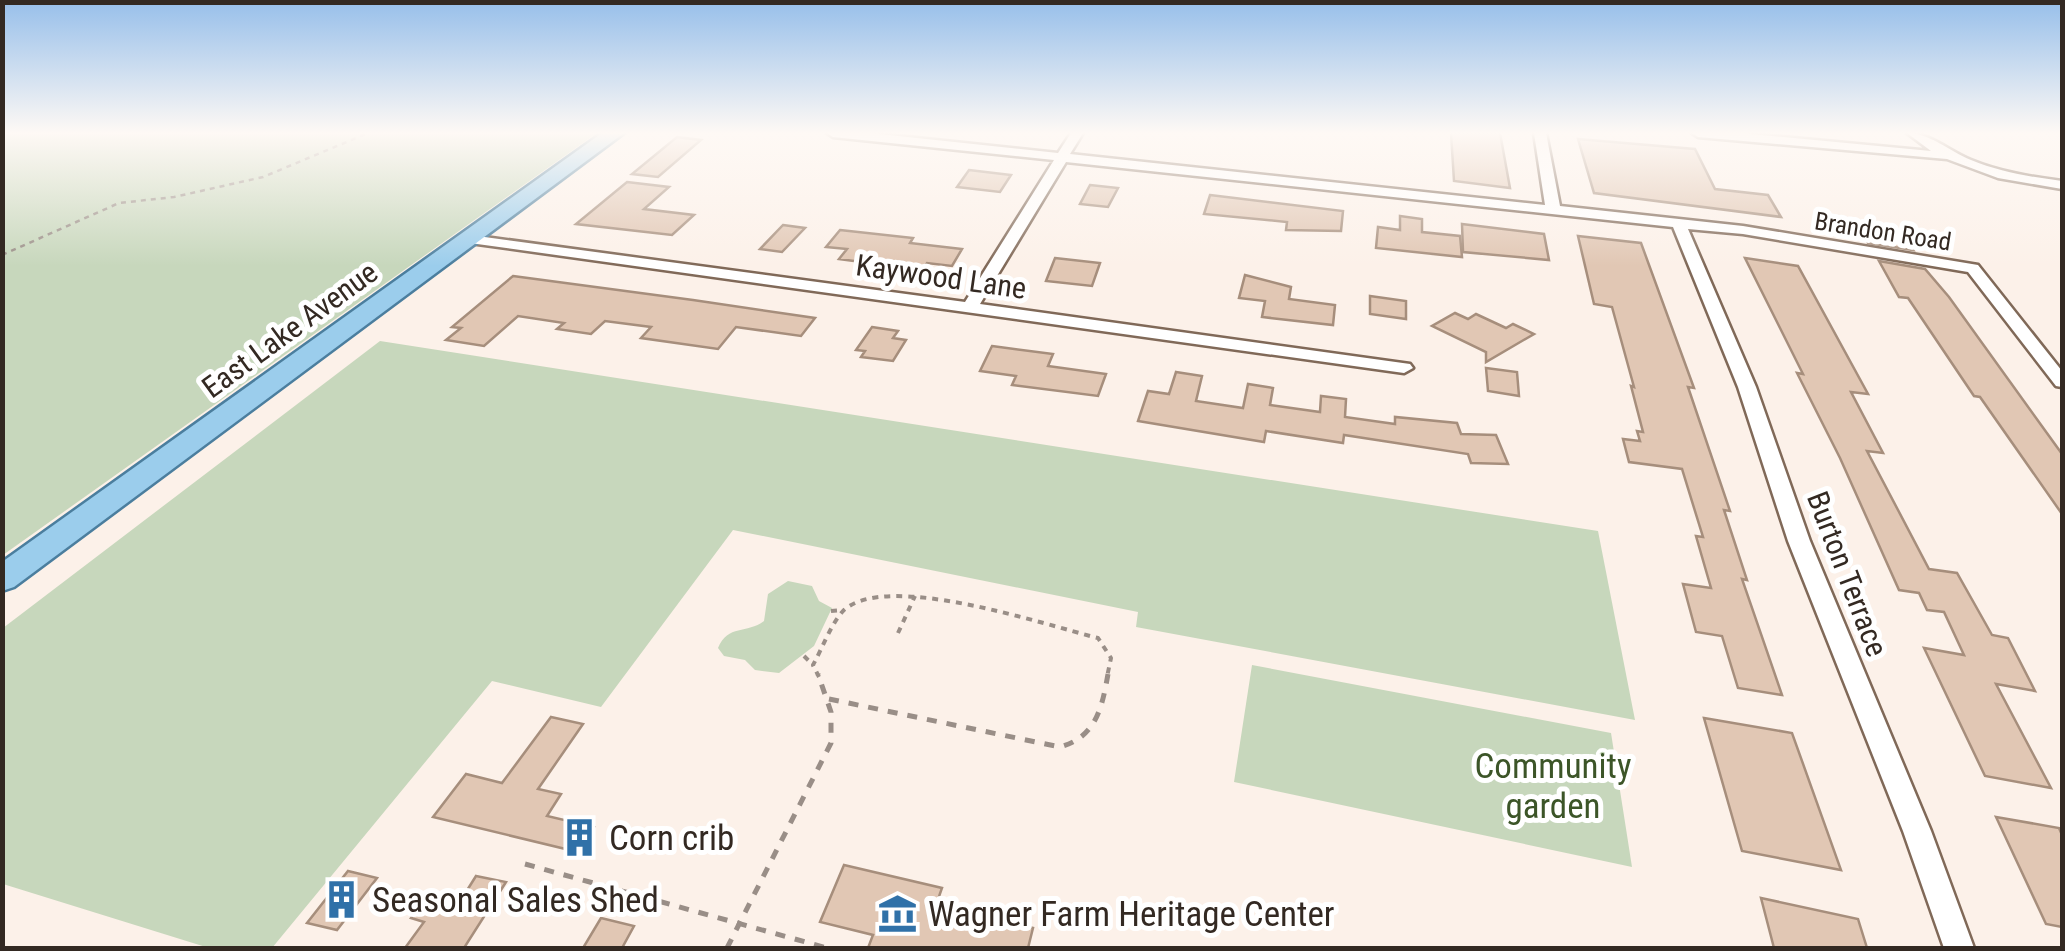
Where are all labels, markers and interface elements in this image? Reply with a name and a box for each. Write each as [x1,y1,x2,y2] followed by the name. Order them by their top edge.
[1813,206,1953,257] street label: Brandon Road
[854,247,1028,306] street label: Kaywood Lane
[195,254,384,405] street label: East Lake Avenue
[1800,487,1895,661] street label: Burton Terrace
[1475,746,1631,827] park label: Community garden
[558,817,600,859] building icon: Corn crib
[609,818,734,859] place label: Corn crib
[321,879,363,921] building icon: Seasonal Sales Shed
[372,880,659,921] place label: Seasonal Sales Shed
[877,893,919,935] museum icon: Wagner Farm Heritage Center
[928,894,1335,935] place label: Wagner Farm Heritage Center

